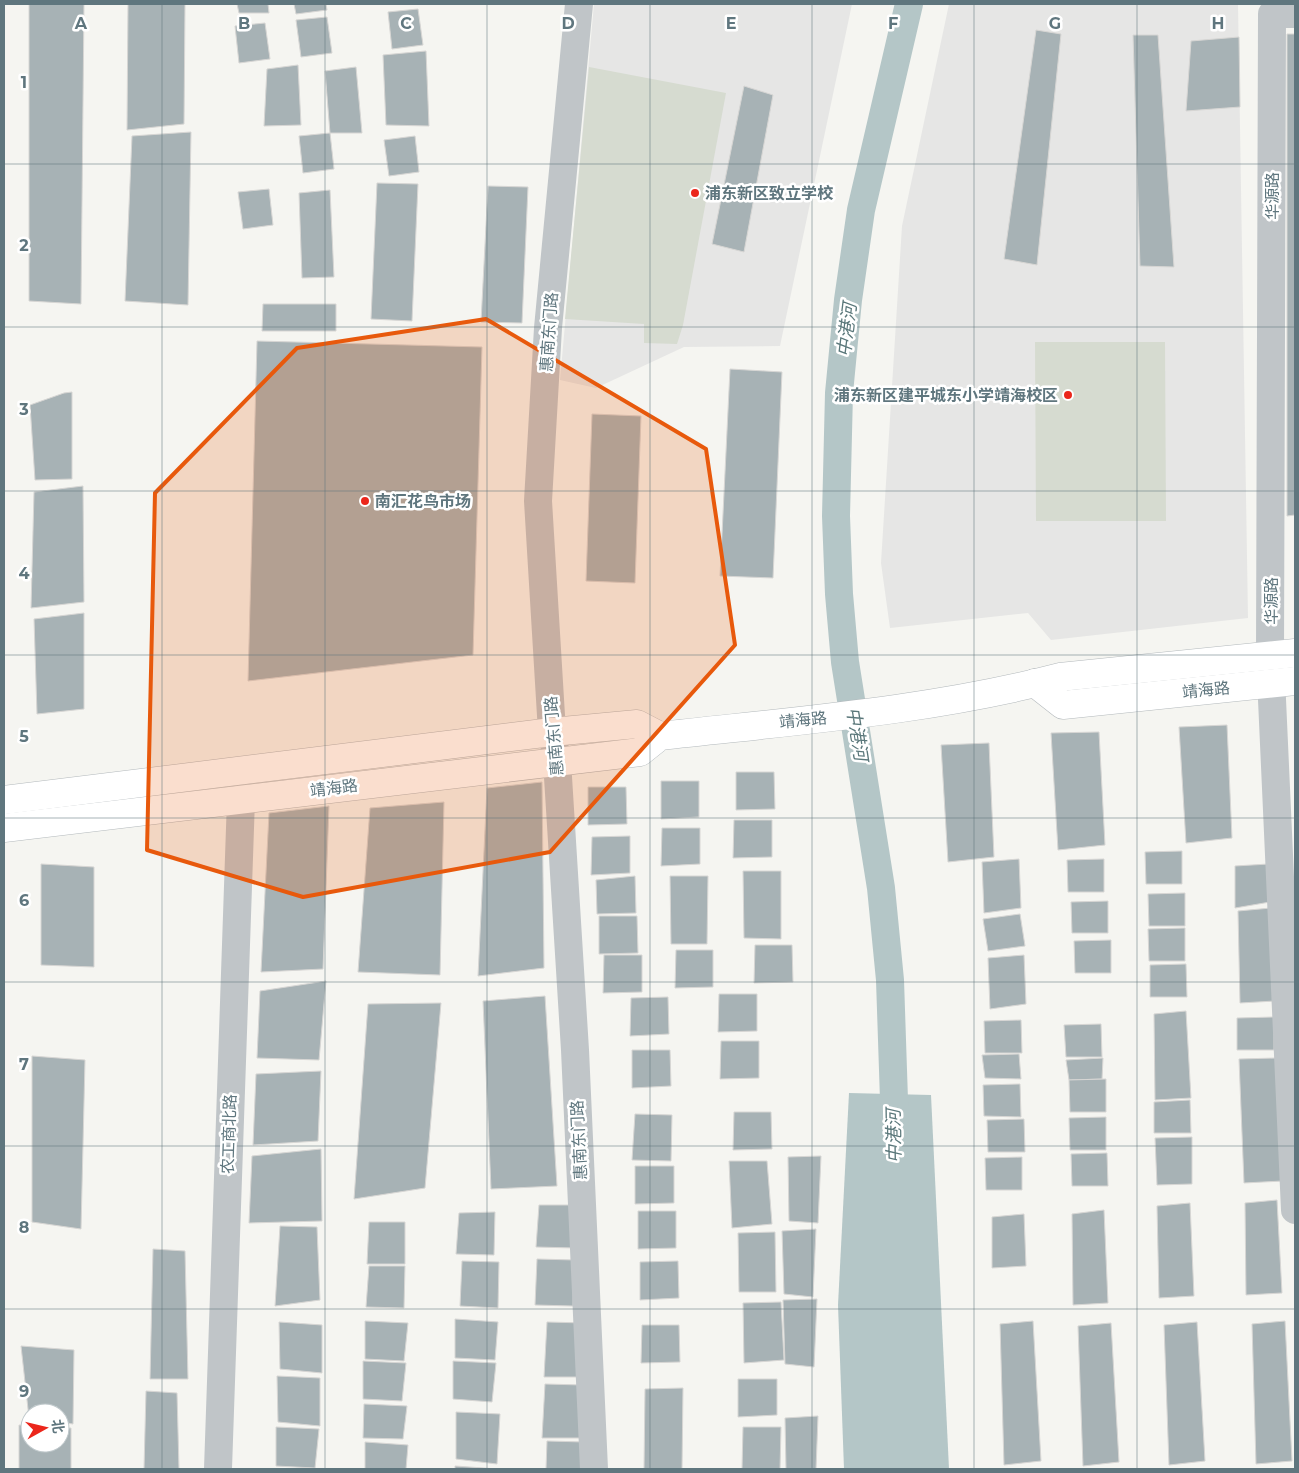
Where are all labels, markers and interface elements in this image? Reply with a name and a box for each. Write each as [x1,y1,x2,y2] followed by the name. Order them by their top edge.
[74,14,88,33] text: A
[238,14,250,33] text: B
[400,14,412,33] text: C
[561,14,575,33] text: D
[726,14,736,33] text: E
[888,14,898,33] text: F
[1049,14,1061,33] text: G
[1212,14,1224,33] text: H
[21,73,27,92] text: 1
[1263,172,1282,220] street label: 华源路
[705,184,834,203] place label: 浦东新区致立学校
[689,187,701,199] marker: 浦东新区致立学校
[19,236,29,255] text: 2
[537,291,561,373] street label: 惠南东门路
[833,299,862,358] water label: 中港河
[834,386,1058,405] place label: 浦东新区建平城东小学靖海校区
[1062,389,1074,401] marker: 浦东新区建平城东小学靖海校区
[18,400,29,419] text: 3
[375,492,471,511] place label: 南汇花鸟市场
[359,495,371,507] marker: 南汇花鸟市场
[18,564,30,583] text: 4
[1262,577,1281,625] street label: 华源路
[1181,678,1231,702] street label: 靖海路
[541,695,567,777] street label: 惠南东门路
[842,706,873,765] water label: 中港河
[778,708,828,732] street label: 靖海路
[19,727,29,746] text: 5
[309,776,359,800] street label: 靖海路
[19,891,29,910] text: 6
[19,1055,29,1074] text: 7
[218,1094,240,1174] street label: 农工商北路
[567,1100,591,1180] street label: 惠南东门路
[882,1106,905,1163] water label: 中港河
[19,1218,29,1237] text: 8
[19,1382,29,1401] text: 9
[20,1403,70,1453] north arrow
[48,1418,68,1434] text: 北

